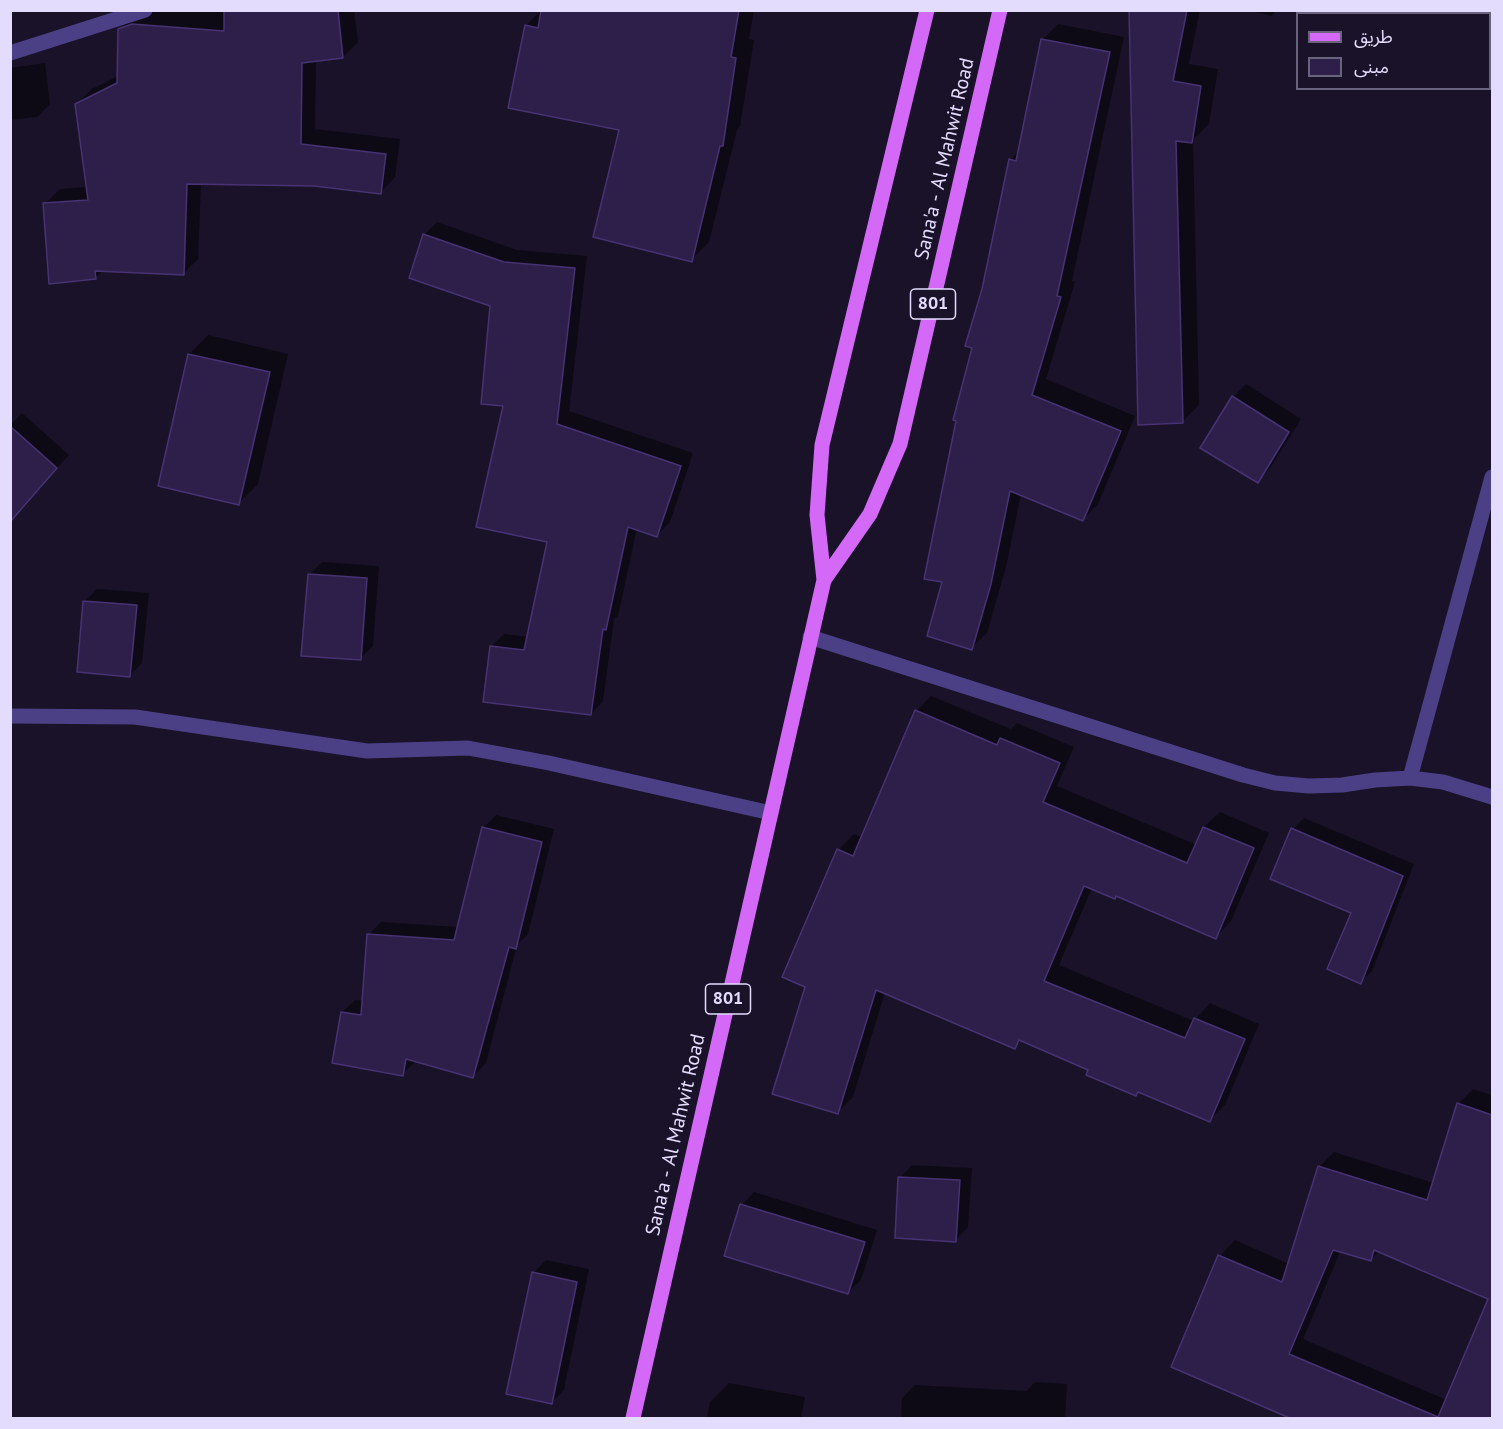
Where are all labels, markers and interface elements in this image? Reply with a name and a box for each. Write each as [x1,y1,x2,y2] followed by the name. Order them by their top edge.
[1296,12,1491,90] legend
[1354,25,1393,48] text: طريق
[1354,55,1389,78] text: مبنى
[910,56,980,262] street label: Sana'a - Al Mahwit Road
[910,289,956,319] road number: 801
[706,984,750,1014] road number: 801
[641,1032,711,1238] street label: Sana'a - Al Mahwit Road

